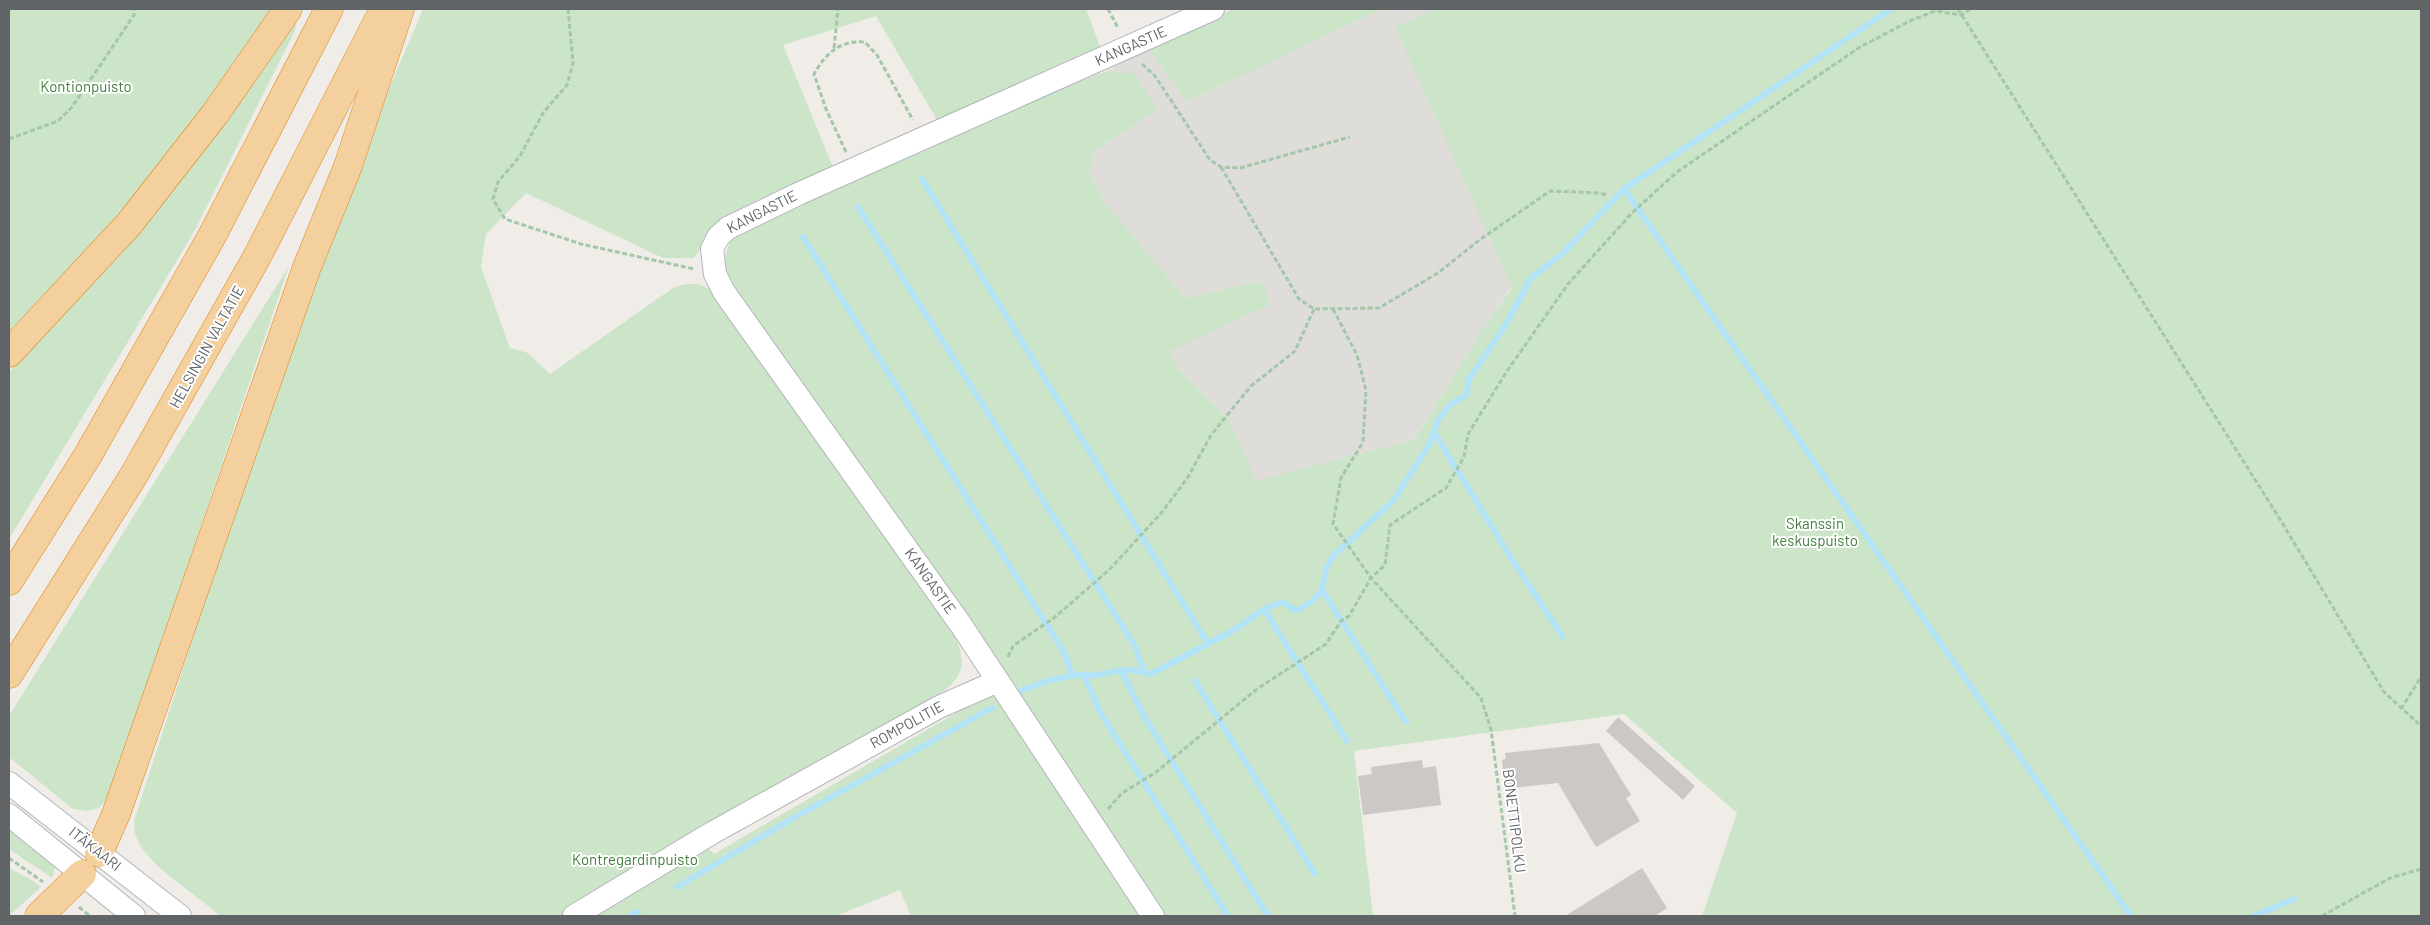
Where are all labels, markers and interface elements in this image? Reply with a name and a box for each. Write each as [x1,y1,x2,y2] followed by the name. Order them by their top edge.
[1092,21,1169,69] street label: KANGASTIE
[40,77,132,95] park label: Kontionpuisto
[723,186,800,236] street label: KANGASTIE
[165,282,247,411] street label: HELSINGIN VALTATIE
[1772,514,1858,549] park label: Skanssin keskuspuisto
[902,544,960,617] street label: KANGASTIE
[867,697,946,752] street label: ROMPOLITIE
[1500,768,1530,874] street label: BONETTIPOLKU
[66,822,125,874] street label: ITÄKAARI
[572,850,698,868] park label: Kontregardinpuisto

